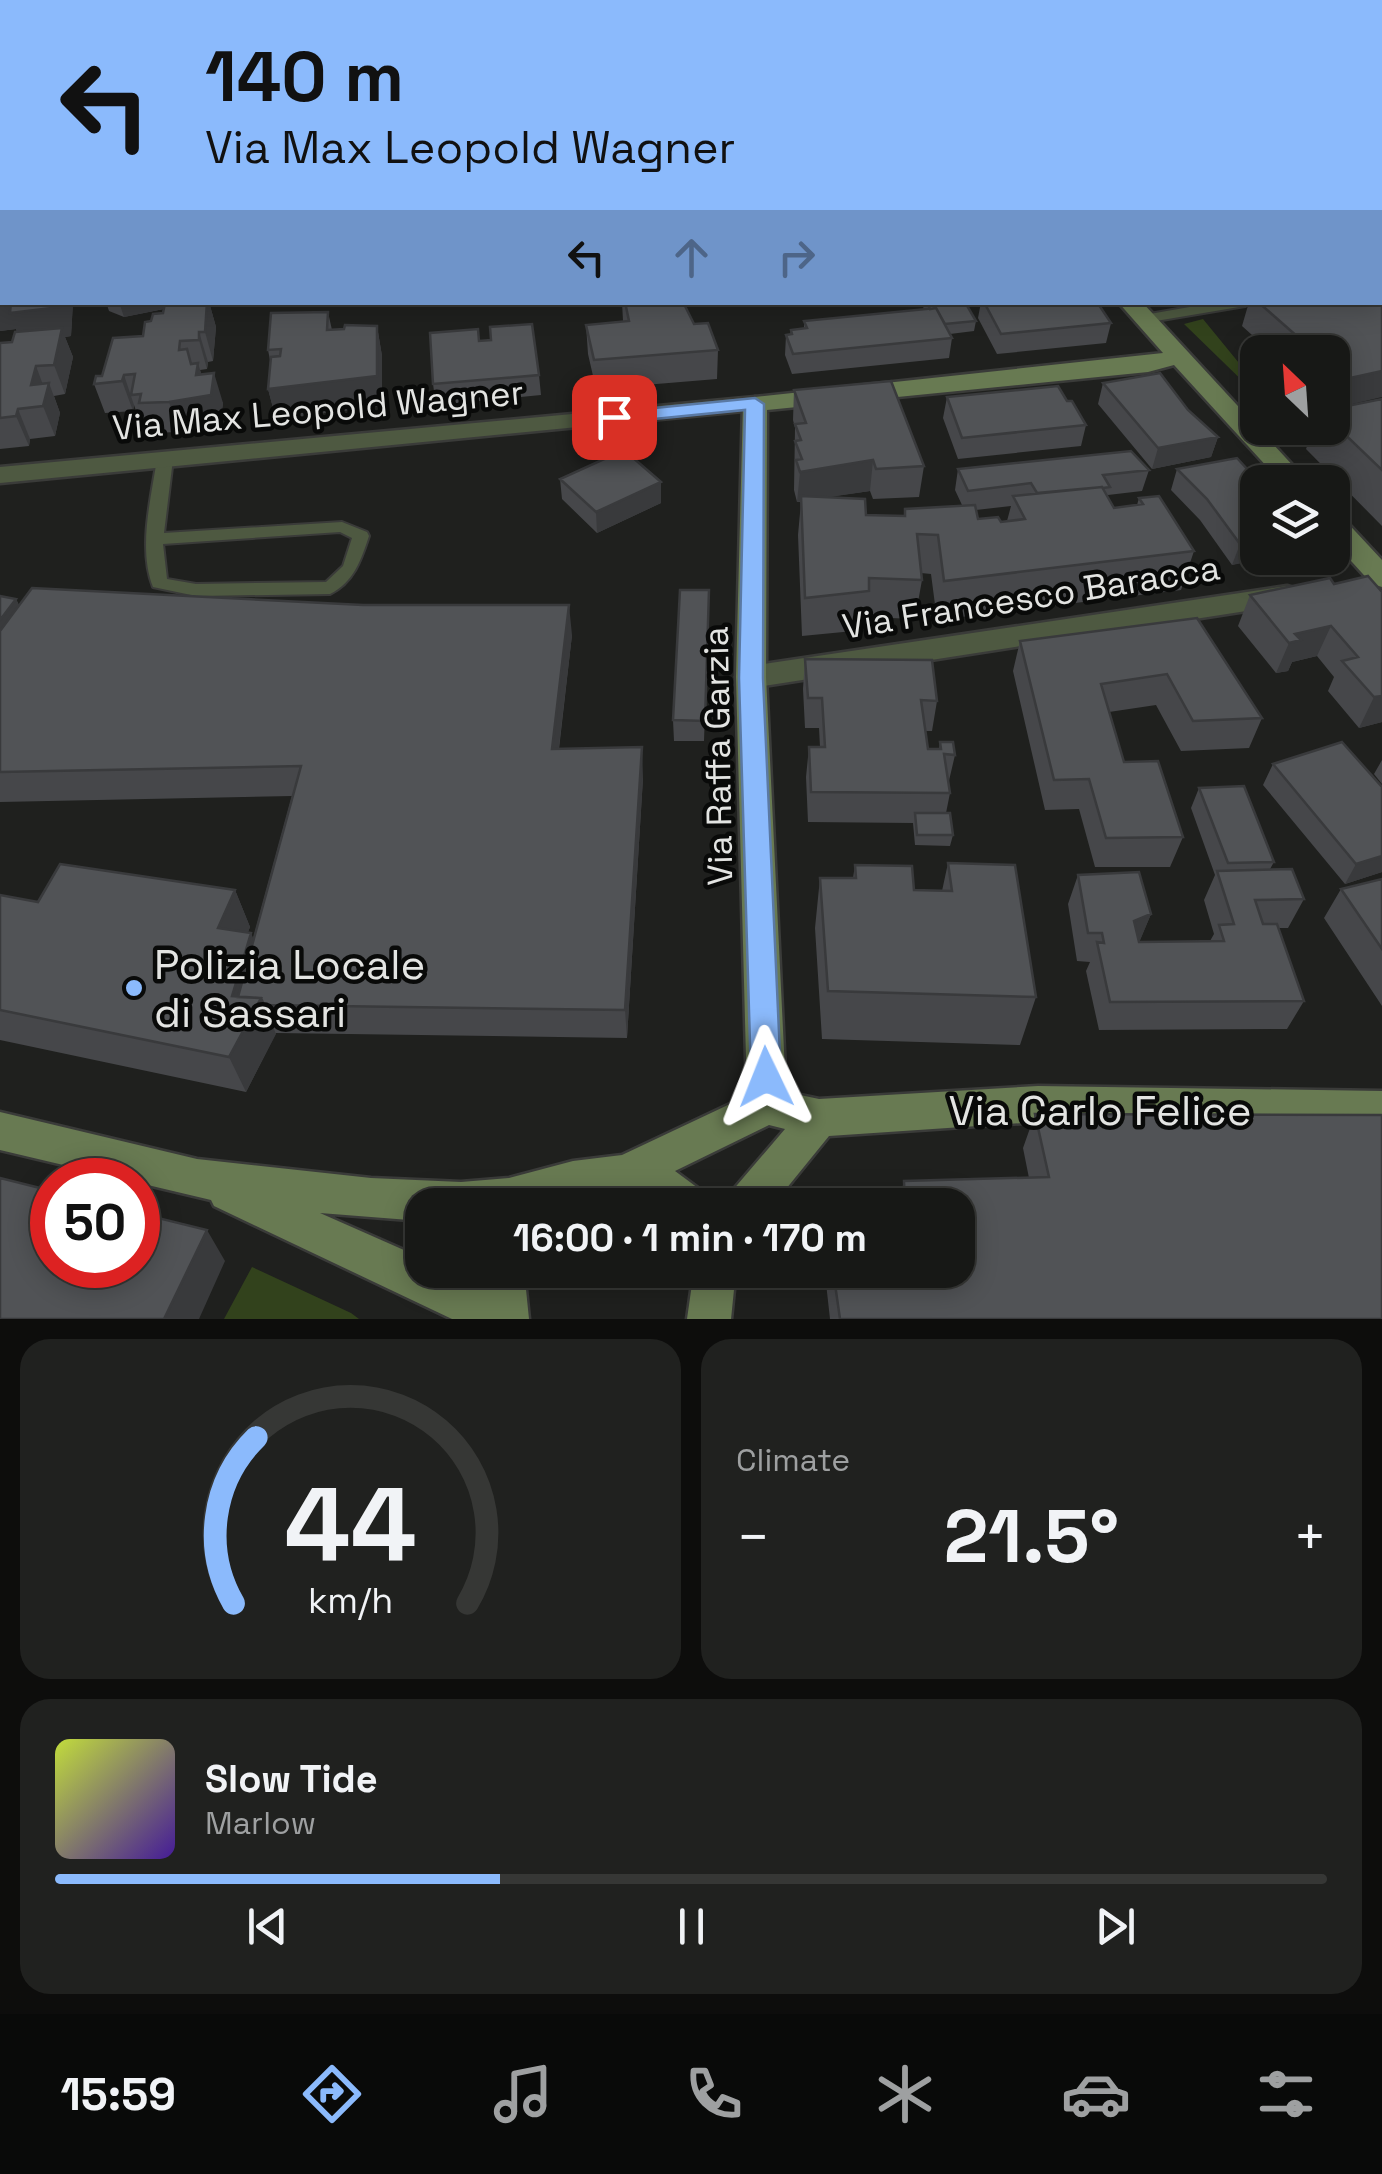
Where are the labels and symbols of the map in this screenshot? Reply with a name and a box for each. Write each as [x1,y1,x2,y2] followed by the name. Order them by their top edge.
[1240,335,1350,445] north arrow
[111,370,525,450] street label: Via Max Leopold Wagner
[572,375,657,460] pin
[839,545,1223,649] street label: Via Francesco Baracca
[694,626,742,886] street label: Via Raffa Garzia
[154,938,425,1039] place label: Polizia Locale di Sassari
[123,977,145,999] marker: Polizia Locale di Sassari
[714,1025,818,1129] position arrow
[948,1084,1252,1137] street label: Via Carlo Felice
[30,1158,160,1288] speed limit sign: 50

